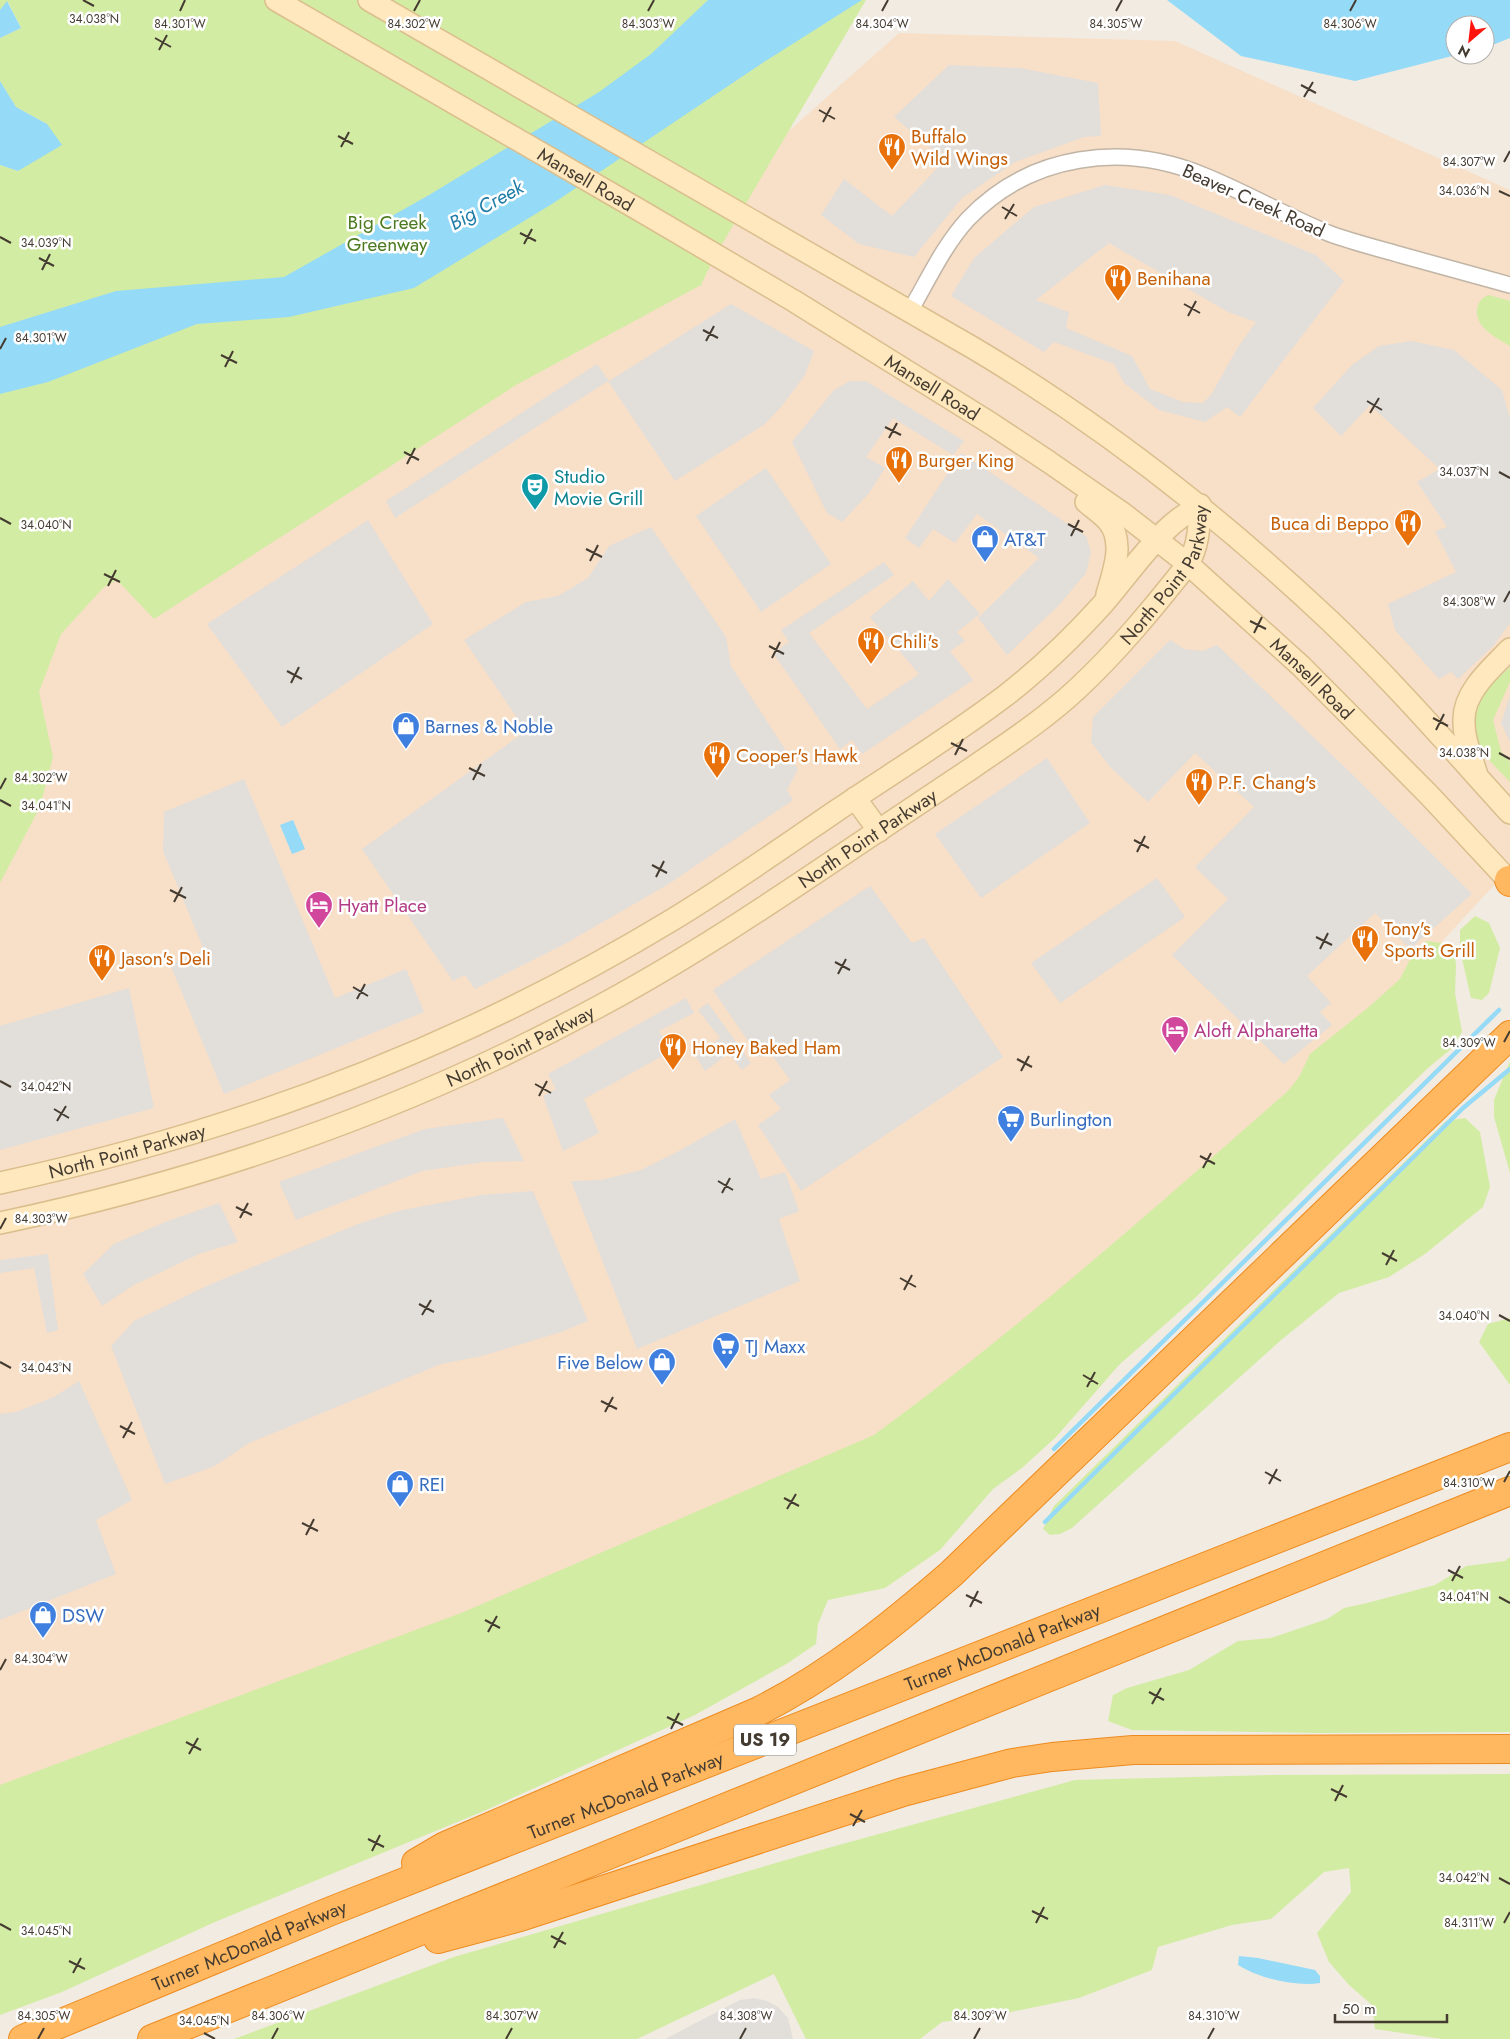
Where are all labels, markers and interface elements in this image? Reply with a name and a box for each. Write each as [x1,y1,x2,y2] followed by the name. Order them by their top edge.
[69,10,119,28] text: 34.038°N
[154,15,206,33] text: 84.301°W
[388,15,441,33] text: 84.302°W
[622,15,674,33] text: 84.303°W
[855,15,909,33] text: 84.304°W
[1090,15,1143,33] text: 84.305°W
[1323,15,1377,33] text: 84.306°W
[1445,15,1495,65] north arrow
[1454,40,1474,63] text: N
[911,123,1008,172] place label: Buffalo Wild Wings
[877,132,907,171] restaurant icon: Buffalo Wild Wings
[532,141,639,218] street label: Mansell Road
[1443,153,1495,171] text: 84.307°W
[1178,157,1329,244] street label: Beaver Creek Road
[444,172,530,238] water label: Big Creek
[1439,182,1489,200] text: 34.036°N
[347,209,428,258] park label: Big Creek Greenway
[21,234,71,252] text: 34.039°N
[1103,263,1133,302] restaurant icon: Benihana
[1137,265,1211,292] place label: Benihana
[15,329,67,347] text: 84.301°W
[879,348,985,427] street label: Mansell Road
[884,445,914,484] restaurant icon: Burger King
[918,447,1014,474] place label: Burger King
[554,463,643,512] place label: Studio Movie Grill
[1439,463,1489,481] text: 34.037°N
[520,472,550,511] theatre icon: Studio Movie Grill
[1114,504,1214,651] street label: North Point Parkway
[1393,508,1423,547] restaurant icon: Buca di Beppo
[1271,510,1389,537] place label: Buca di Beppo
[20,516,72,534] text: 34.040°N
[970,524,1000,563] shop icon: AT&T
[1004,526,1046,553] place label: AT&T
[1443,593,1495,611] text: 84.308°W
[856,626,886,665] restaurant icon: Chili's
[890,628,939,655] place label: Chili's
[1264,631,1360,726] street label: Mansell Road
[391,711,421,750] shop icon: Barnes & Noble
[425,713,553,740] place label: Barnes & Noble
[702,740,732,779] restaurant icon: Cooper's Hawk
[736,742,858,769] place label: Cooper's Hawk
[1439,744,1489,762] text: 34.038°N
[1184,767,1214,806] restaurant icon: P.F. Chang's
[15,769,68,787] text: 84.302°W
[1218,769,1316,796] place label: P.F. Chang's
[793,782,943,895] street label: North Point Parkway
[21,797,71,815] text: 34.041°N
[304,890,334,929] hotel icon: Hyatt Place
[338,892,427,919] place label: Hyatt Place
[1384,915,1475,964] place label: Tony's Sports Grill
[1350,924,1380,963] restaurant icon: Tony's Sports Grill
[87,943,117,982] restaurant icon: Jason's Deli
[118,945,211,972] place label: Jason's Deli
[442,998,600,1094] street label: North Point Parkway
[1160,1015,1190,1054] hotel icon: Aloft Alpharetta
[1194,1017,1318,1044] place label: Aloft Alpharetta
[658,1032,688,1071] restaurant icon: Honey Baked Ham
[692,1034,841,1061] place label: Honey Baked Ham
[1442,1034,1496,1052] text: 84.309°W
[21,1078,71,1096] text: 34.042°N
[996,1104,1026,1143] supermarket icon: Burlington
[1030,1106,1112,1133] place label: Burlington
[46,1117,210,1186] street label: North Point Parkway
[15,1210,67,1228] text: 84.303°W
[1438,1307,1490,1325] text: 34.040°N
[711,1331,741,1370] supermarket icon: TJ Maxx
[745,1333,805,1360] place label: TJ Maxx
[647,1347,677,1386] shop icon: Five Below
[557,1349,643,1376] place label: Five Below
[21,1359,71,1377] text: 34.043°N
[385,1469,415,1508] shop icon: REI
[419,1471,445,1498] place label: REI
[1443,1474,1495,1492] text: 84.310°W
[1439,1588,1489,1606] text: 34.041°N
[901,1596,1105,1698] street label: Turner McDonald Parkway
[28,1600,58,1639] shop icon: DSW
[62,1602,104,1629] place label: DSW
[14,1650,68,1668] text: 84.304°W
[734,1724,796,1756] road number: US 19
[524,1745,728,1846] street label: Turner McDonald Parkway
[1439,1869,1489,1887] text: 34.042°N
[148,1893,351,1998] street label: Turner McDonald Parkway
[1444,1914,1494,1932] text: 84.311°W
[21,1922,71,1940] text: 34.045°N
[1335,1992,1448,2024] scale bar
[1342,1998,1376,2020] text: 50 m
[18,2007,71,2025] text: 84.305°W
[251,2007,305,2025] text: 84.306°W
[486,2007,538,2025] text: 84.307°W
[720,2007,772,2025] text: 84.308°W
[953,2007,1007,2025] text: 84.309°W
[1188,2007,1240,2025] text: 84.310°W
[179,2012,229,2030] text: 34.045°N

